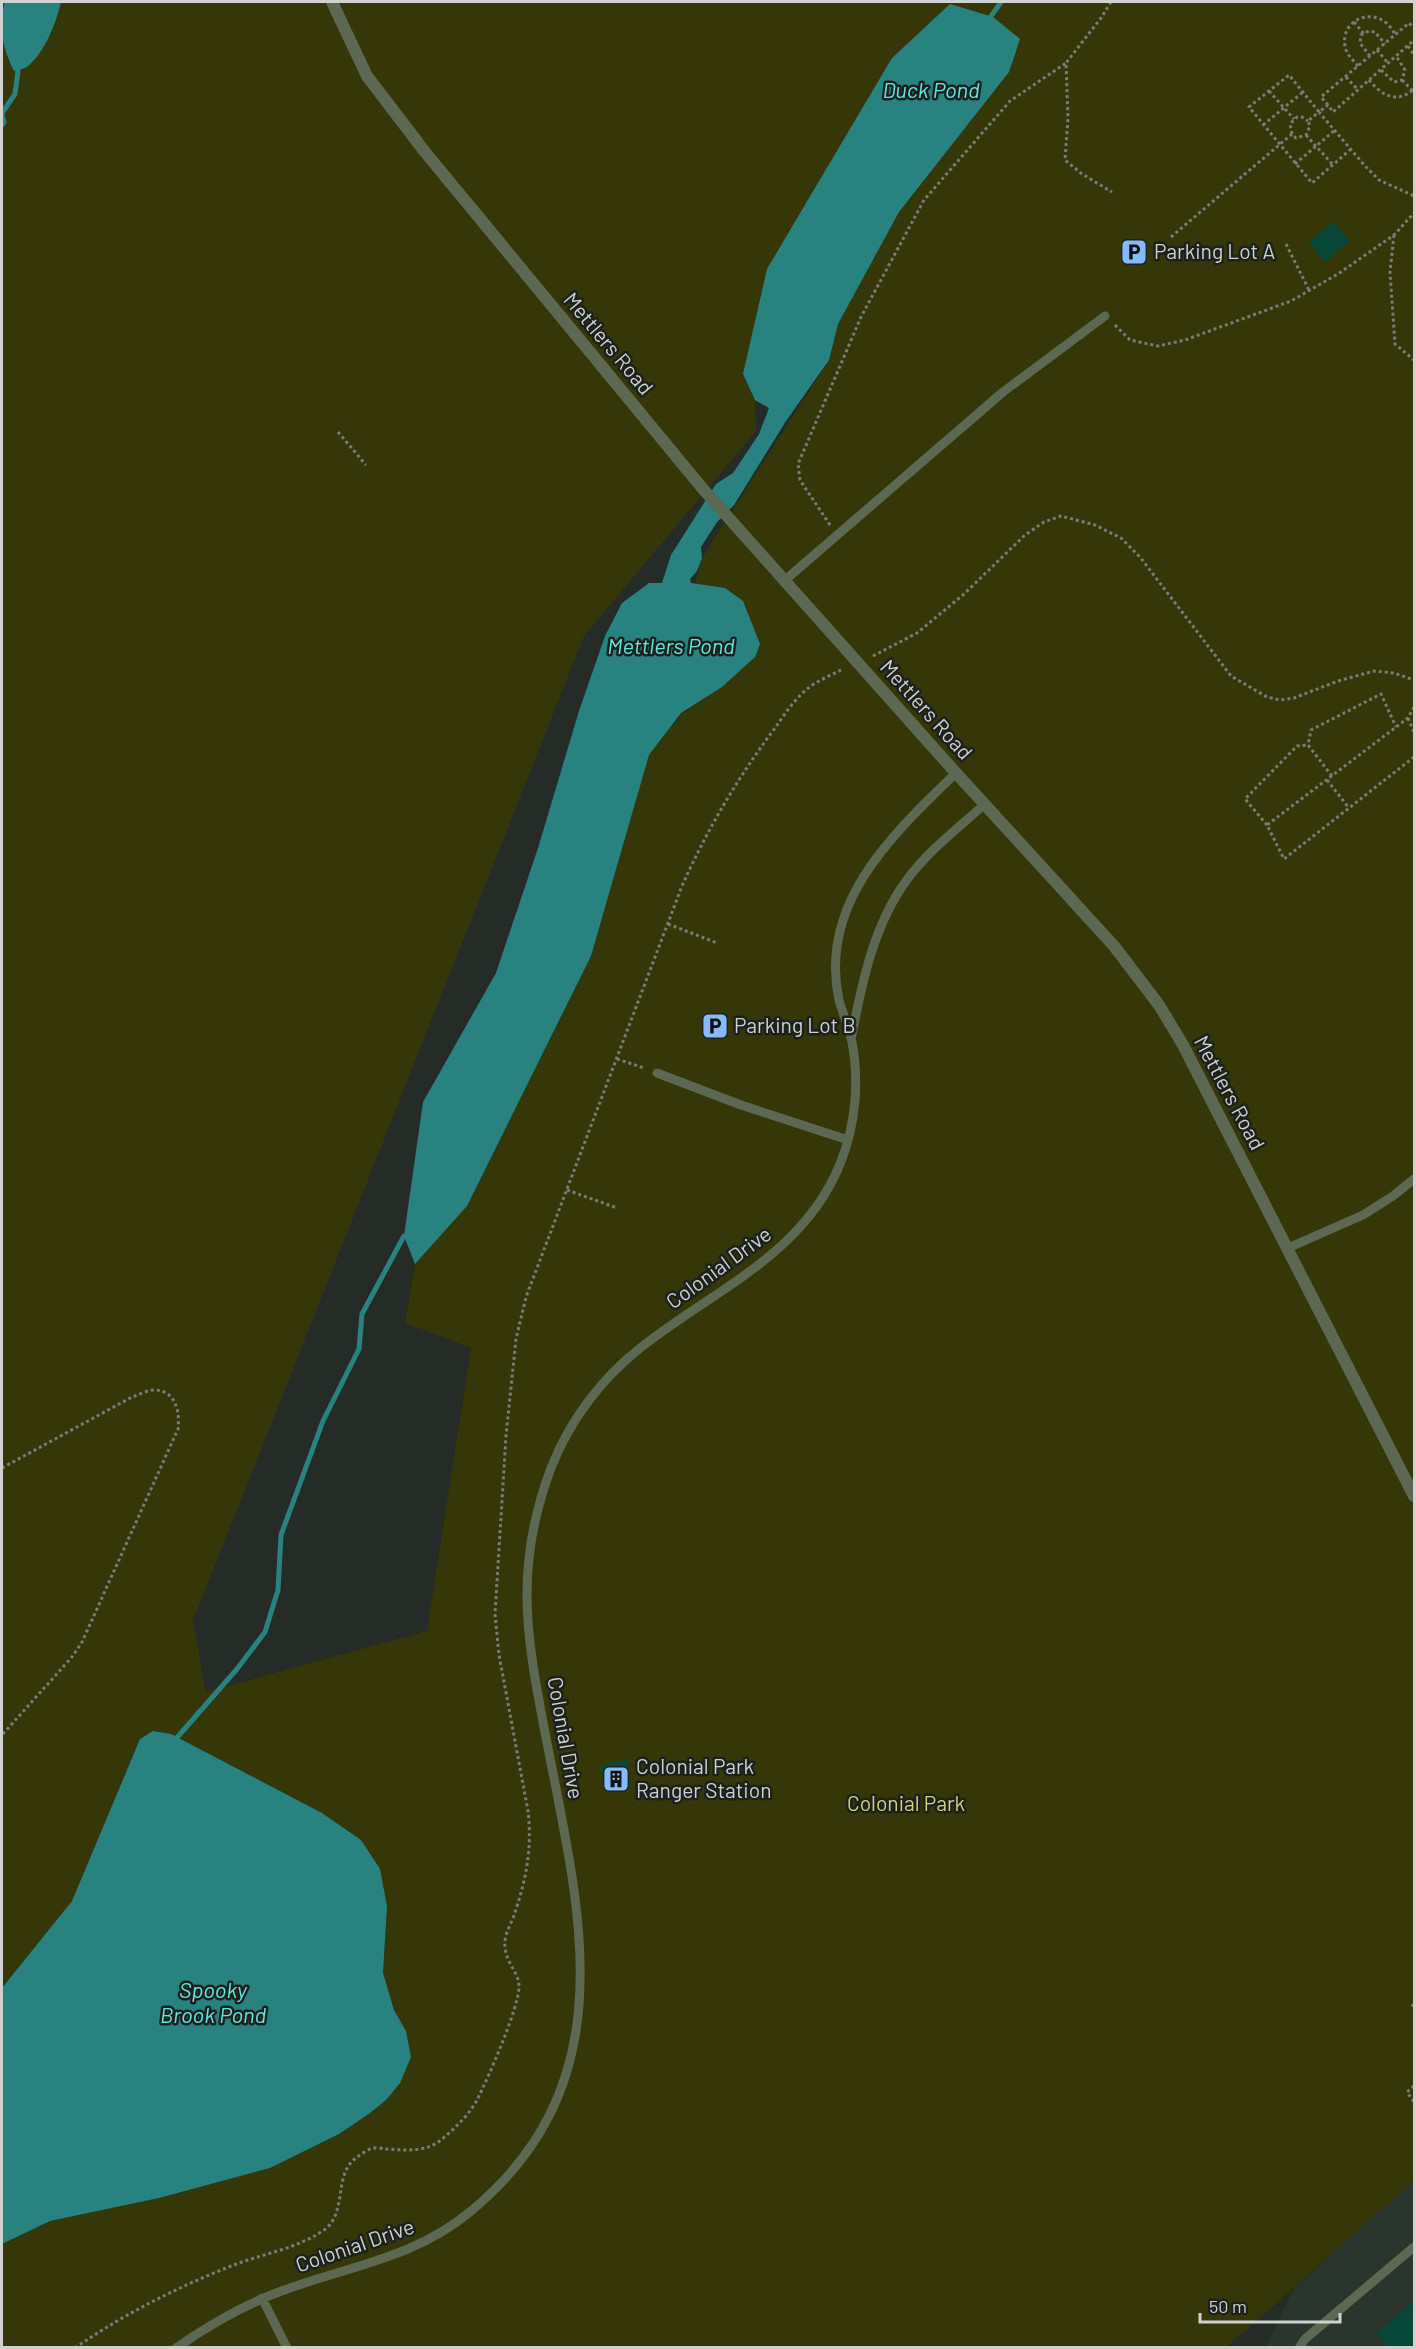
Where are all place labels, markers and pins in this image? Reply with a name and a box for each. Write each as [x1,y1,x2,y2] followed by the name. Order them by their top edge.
[1119,237,1149,267] parking icon: Parking Lot A
[1154,238,1275,263] place label: Parking Lot A
[700,1011,730,1041] parking icon: Parking Lot B
[734,1012,856,1037] place label: Parking Lot B
[636,1753,772,1802] place label: Colonial Park Ranger Station
[601,1764,631,1794] building icon: Colonial Park Ranger Station

